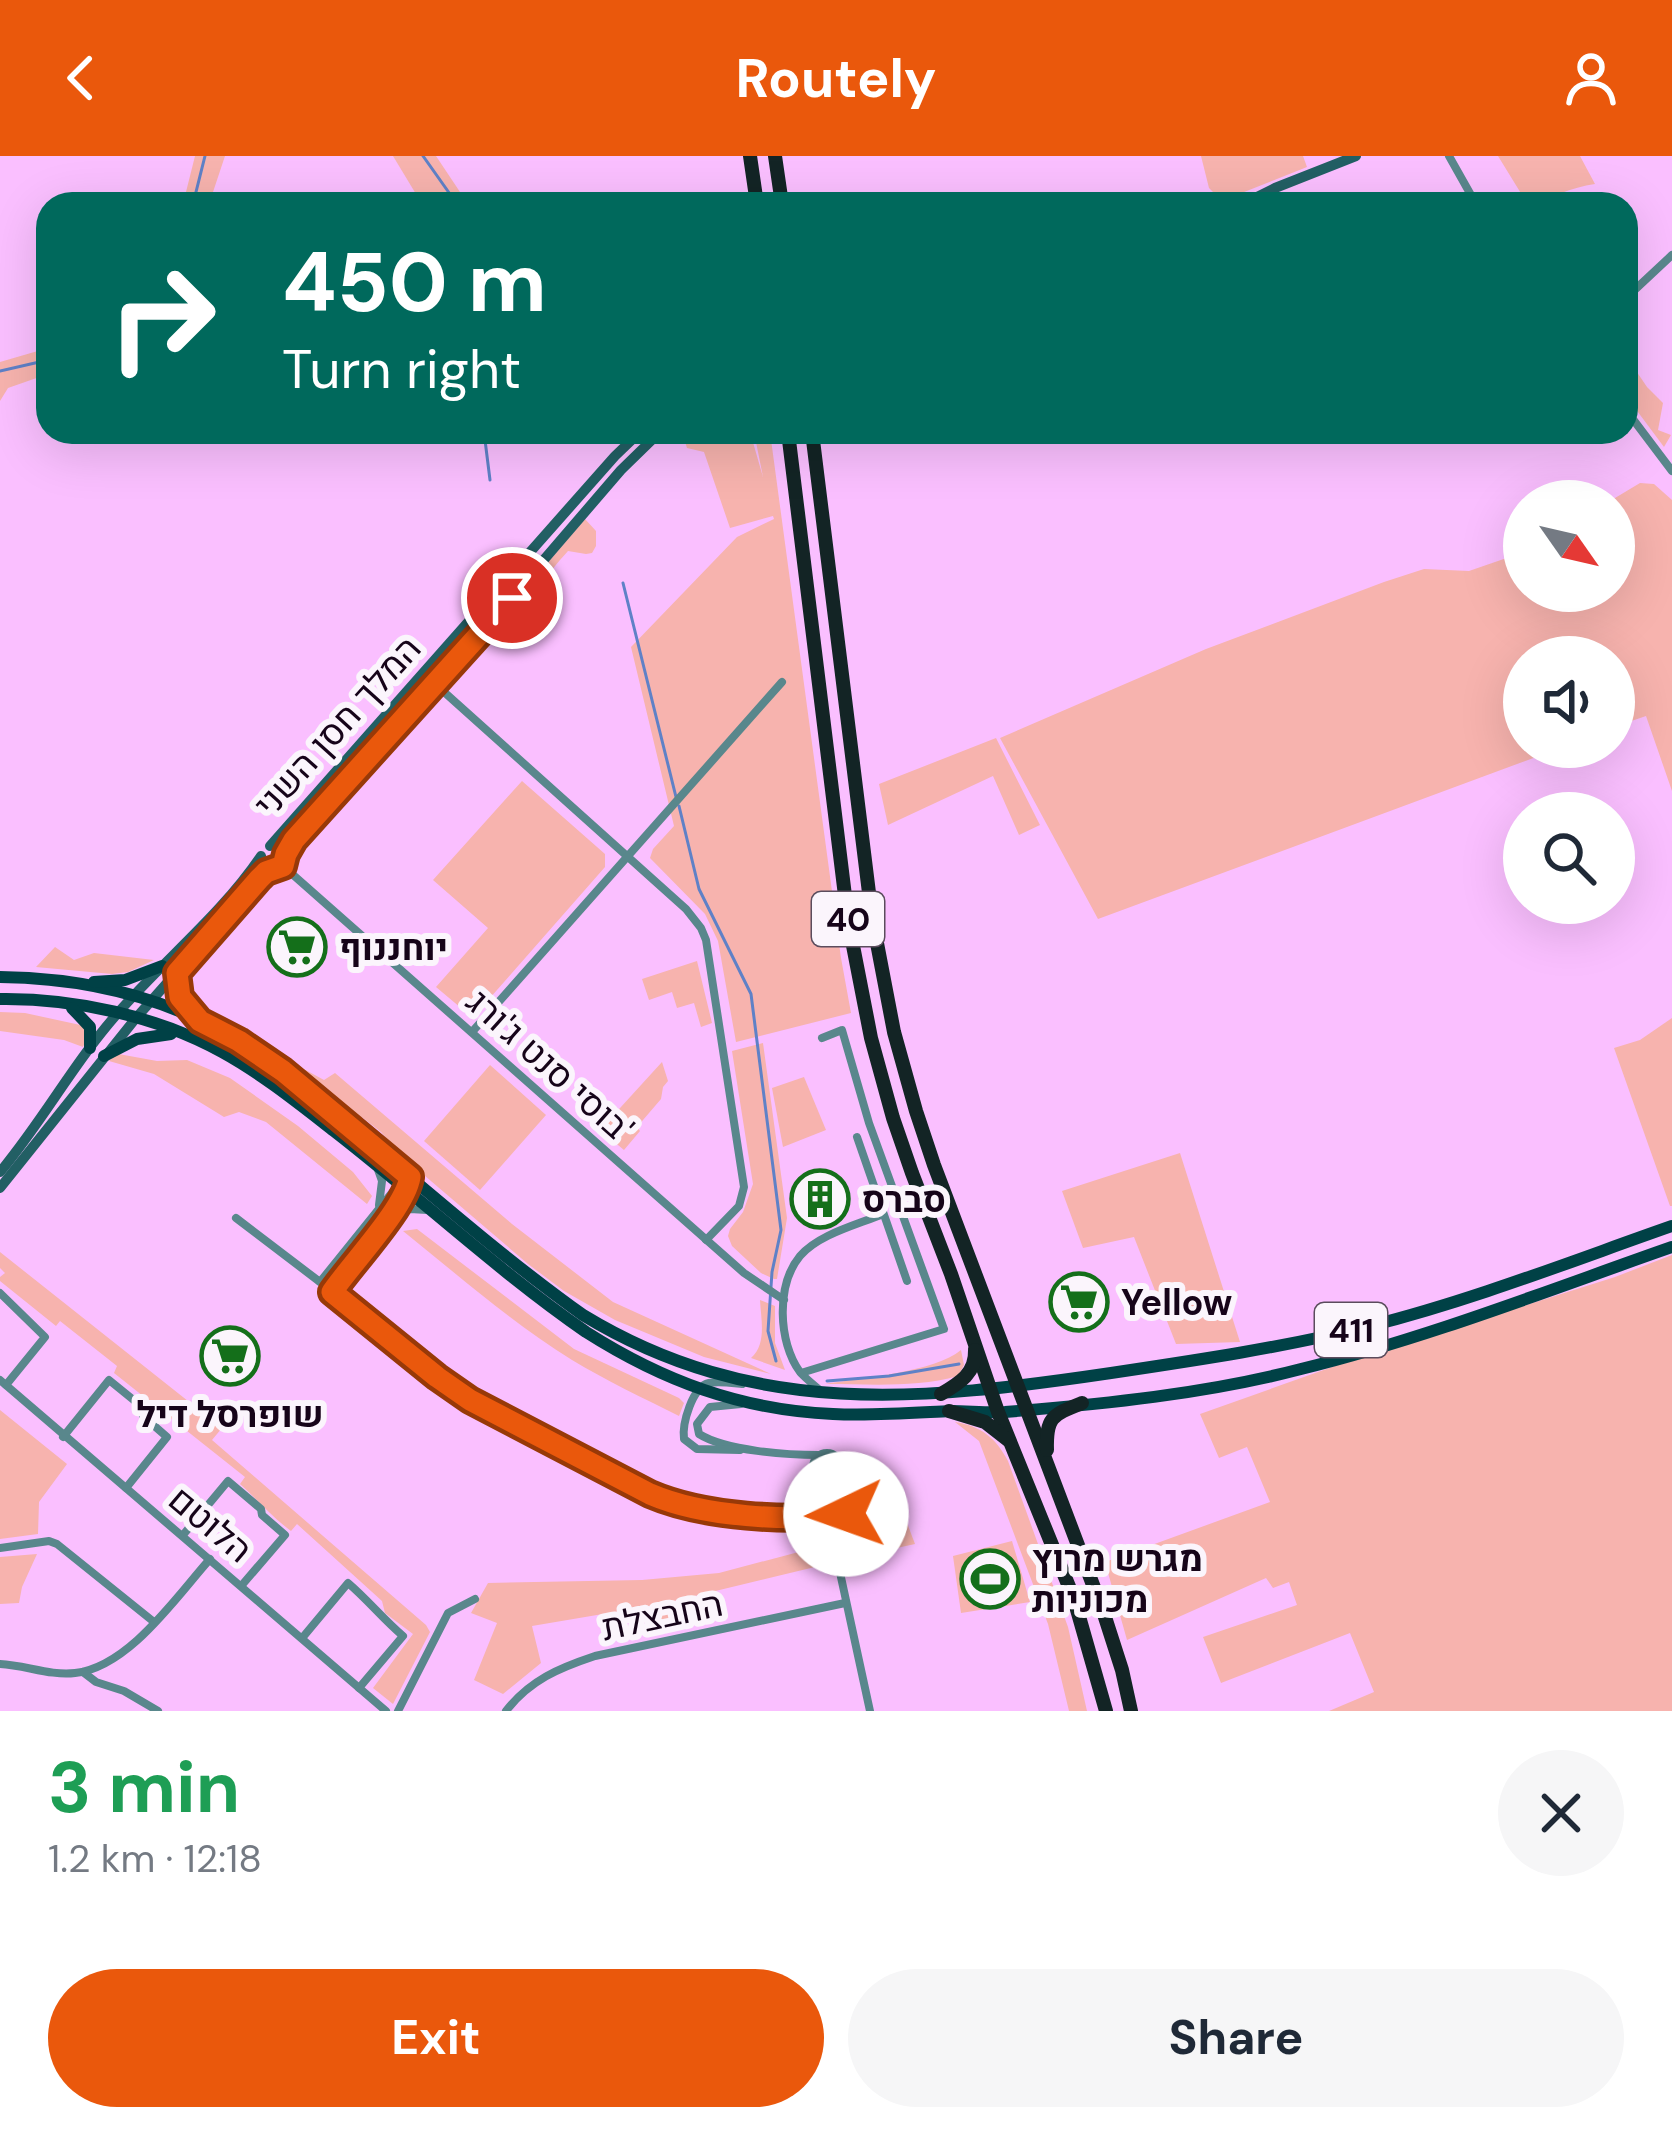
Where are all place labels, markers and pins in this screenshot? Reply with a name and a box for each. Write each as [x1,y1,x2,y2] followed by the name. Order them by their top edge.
[461,547,563,649] pin
[266,916,328,978] supermarket icon: יוחננוף
[339,924,448,971] place label: יוחננוף
[789,1168,851,1230] building icon: סברס
[862,1176,946,1223] place label: סברס
[1048,1271,1110,1333] supermarket icon: Yellow
[1121,1279,1232,1326] place label: Yellow
[199,1325,261,1387] supermarket icon: שופרסל דיל
[136,1391,324,1438] place label: שופרסל דיל
[1032,1535,1203,1623] place label: מגרש מרוץ מכוניות
[959,1548,1021,1610] sports icon: מגרש מרוץ מכוניות

